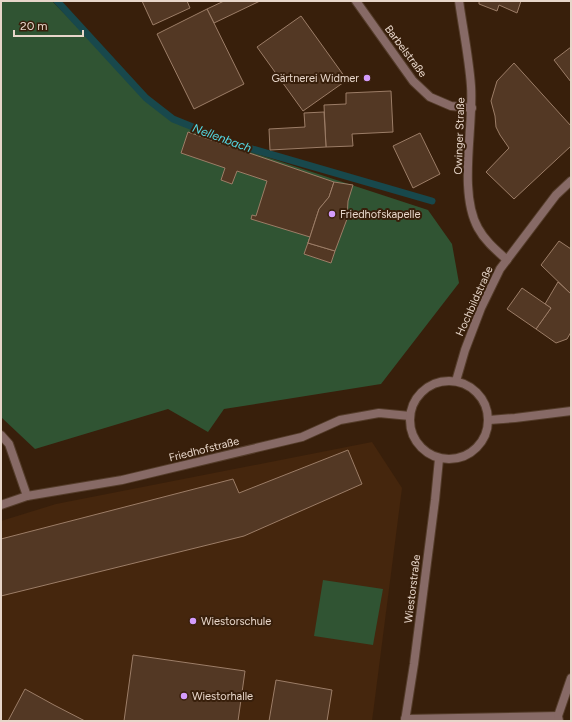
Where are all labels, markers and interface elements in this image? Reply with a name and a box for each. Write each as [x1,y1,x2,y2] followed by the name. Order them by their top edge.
[14,12,83,38] scale bar
[20,19,48,33] text: 20 m
[382,23,429,80] street label: Barbelstraße
[271,72,359,85] place label: Gärtnerei Widmer
[362,73,372,83] marker: Gärtnerei Widmer
[452,97,467,175] street label: Owinger Straße
[191,121,254,155] water label: Nellenbach
[340,208,420,221] place label: Friedhofskapelle
[327,209,337,219] marker: Friedhofskapelle
[453,264,496,338] street label: Hochbildstraße
[168,434,241,464] street label: Friedhofstraße
[402,554,423,624] street label: Wiestorstraße
[201,615,271,628] place label: Wiestorschule
[188,616,198,626] marker: Wiestorschule
[192,690,253,703] place label: Wiestorhalle
[179,691,189,701] marker: Wiestorhalle

